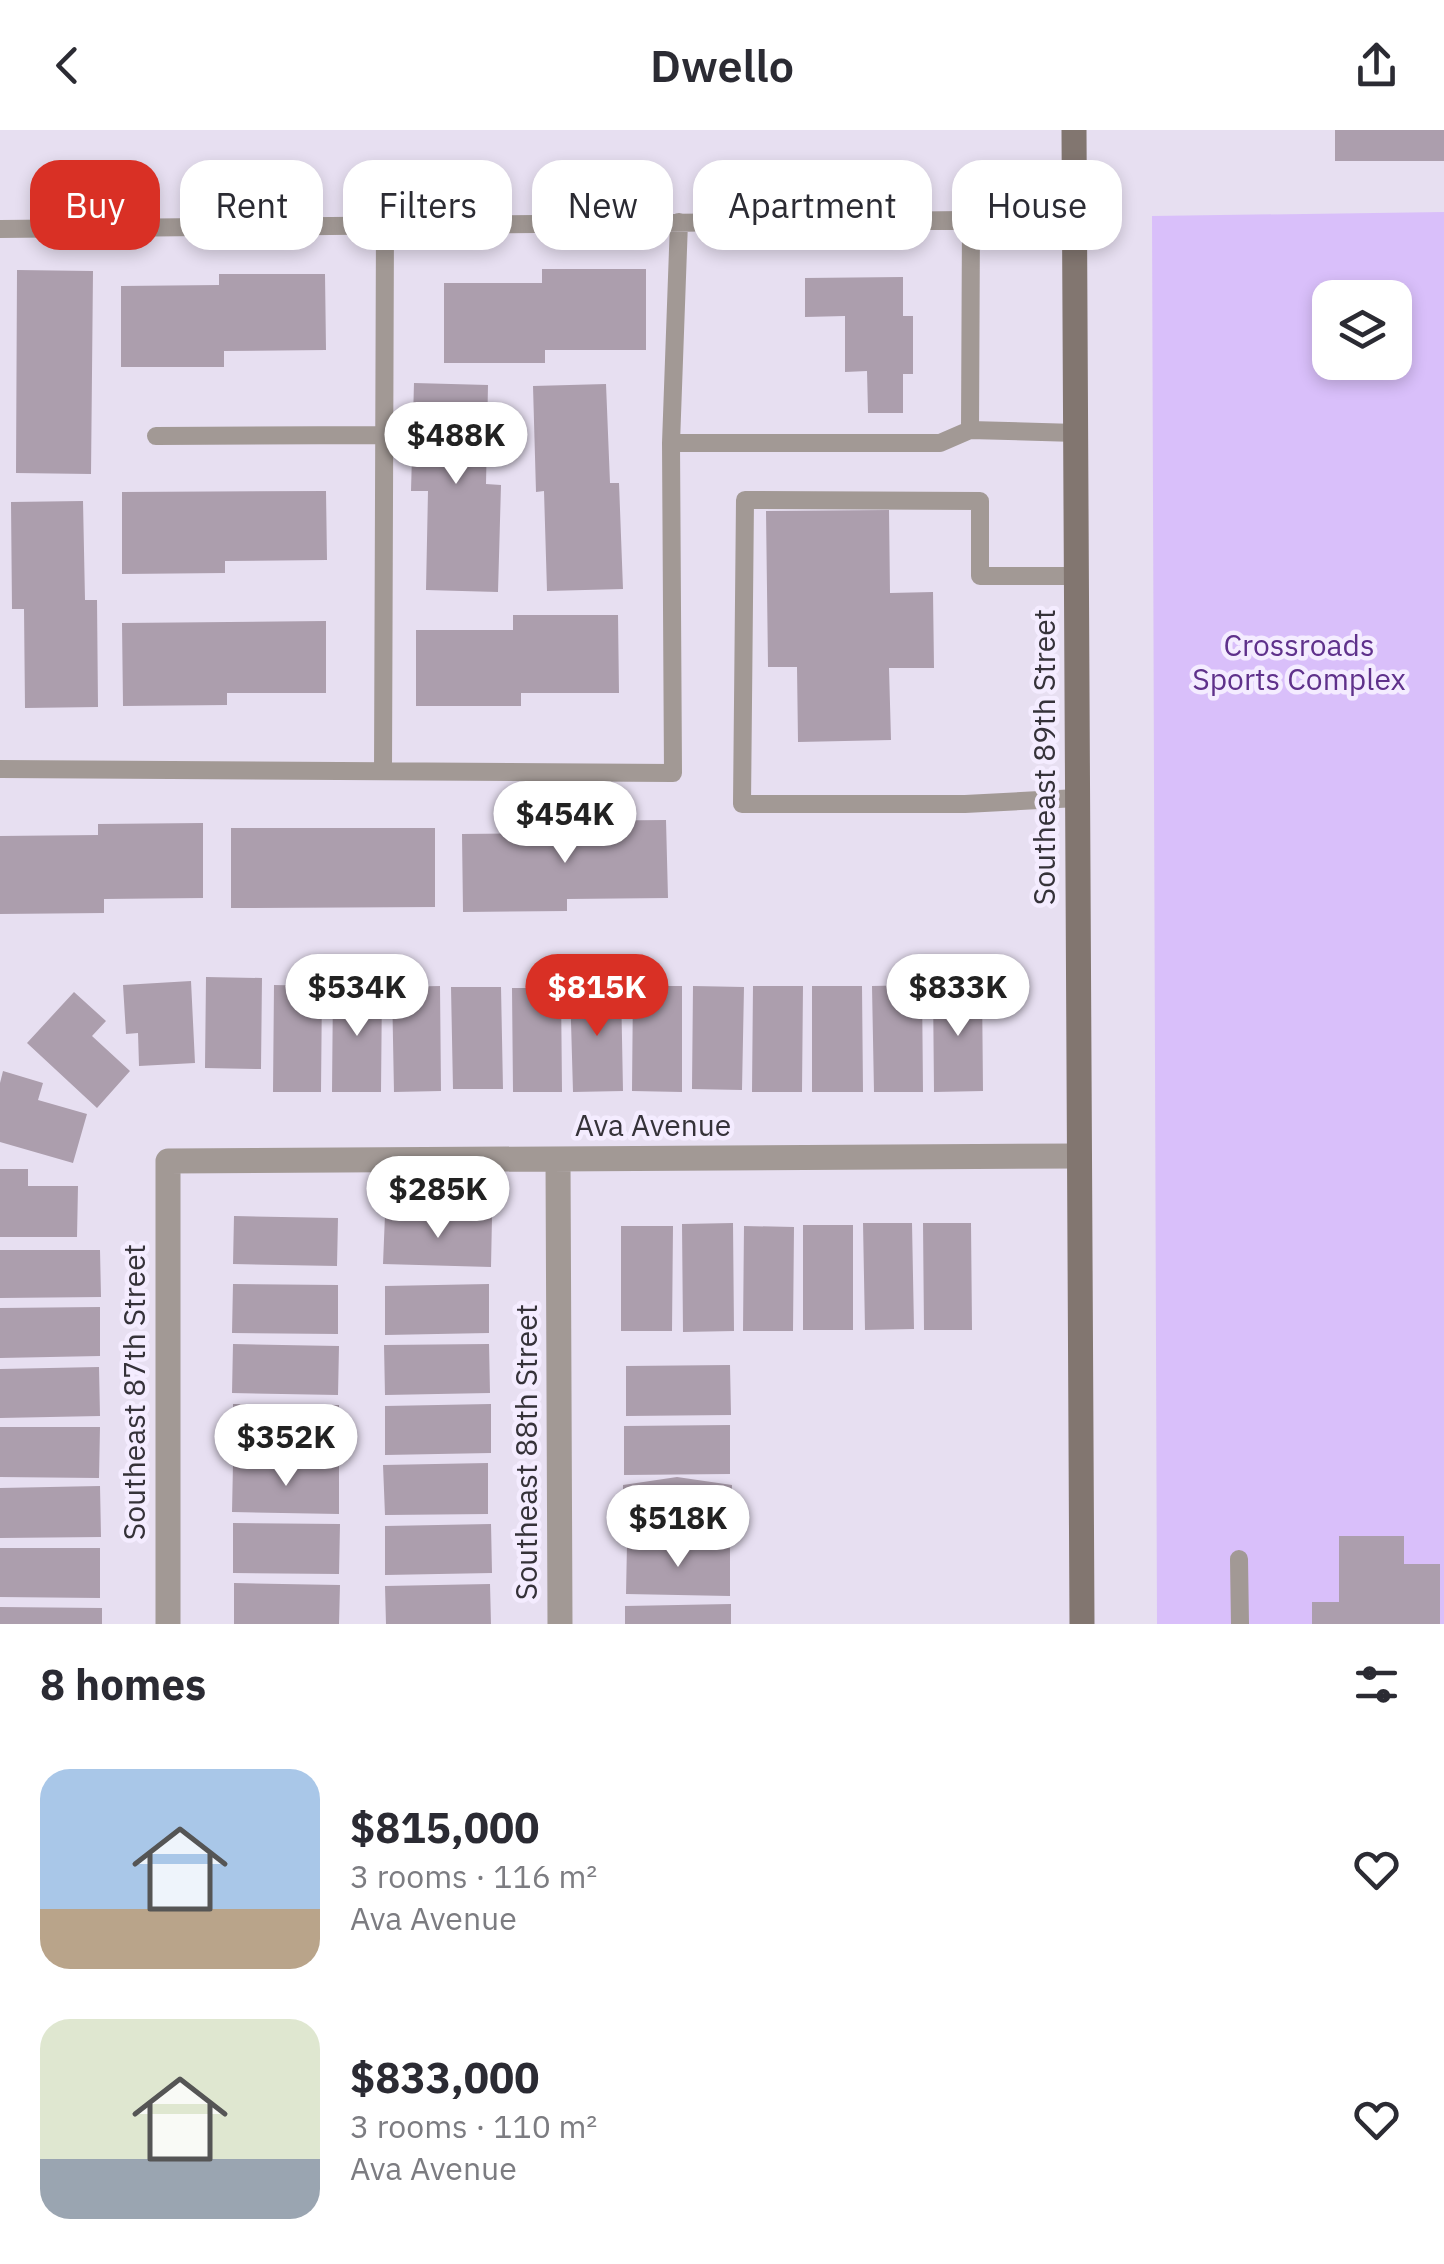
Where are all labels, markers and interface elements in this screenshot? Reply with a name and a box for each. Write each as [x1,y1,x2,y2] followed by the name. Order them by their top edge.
[650,36,794,94] text: Dwello
[40,38,95,93] icon: back
[1349,38,1404,93] icon: share
[30,160,160,250] chip: Buy
[180,160,323,250] chip: Rent
[343,160,512,250] chip: Filters
[532,160,673,250] chip: New
[693,160,932,250] chip: Apartment
[952,160,1122,250] chip: House
[1312,280,1412,380] map controls
[1312,280,1412,380] button: layers
[386,402,526,487] pin: $488K
[406,413,506,455] text: $488K
[1024,609,1063,905] street label: Southeast 89th Street
[1192,625,1406,698] park label: Crossroads Sports Complex
[495,781,635,866] pin: $454K
[515,792,615,834] text: $454K
[287,954,427,1039] pin: $534K
[527,954,667,1039] pin: $815K
[888,954,1028,1039] pin: $833K
[307,965,407,1007] text: $534K
[547,965,647,1007] text: $815K
[908,965,1008,1007] text: $833K
[575,1105,731,1144] street label: Ava Avenue
[368,1156,508,1241] pin: $285K
[388,1167,488,1209] text: $285K
[114,1244,153,1540] street label: Southeast 87th Street
[506,1304,545,1600] street label: Southeast 88th Street
[216,1404,356,1489] pin: $352K
[236,1415,336,1457] text: $352K
[608,1485,748,1570] pin: $518K
[628,1496,728,1538] text: $518K
[40,1657,206,1712] text: 8 homes
[1349,1657,1404,1712] icon: filters
[350,1800,539,1855] text: $815,000
[120,1809,240,1929] icon: home
[1349,1842,1404,1897] icon: heart
[350,1855,597,1897] text: 3 rooms · 116 m²
[350,1897,517,1939] text: Ava Avenue
[350,2050,539,2105] text: $833,000
[120,2059,240,2179] icon: home
[1349,2092,1404,2147] icon: heart
[350,2105,597,2147] text: 3 rooms · 110 m²
[350,2147,517,2189] text: Ava Avenue

